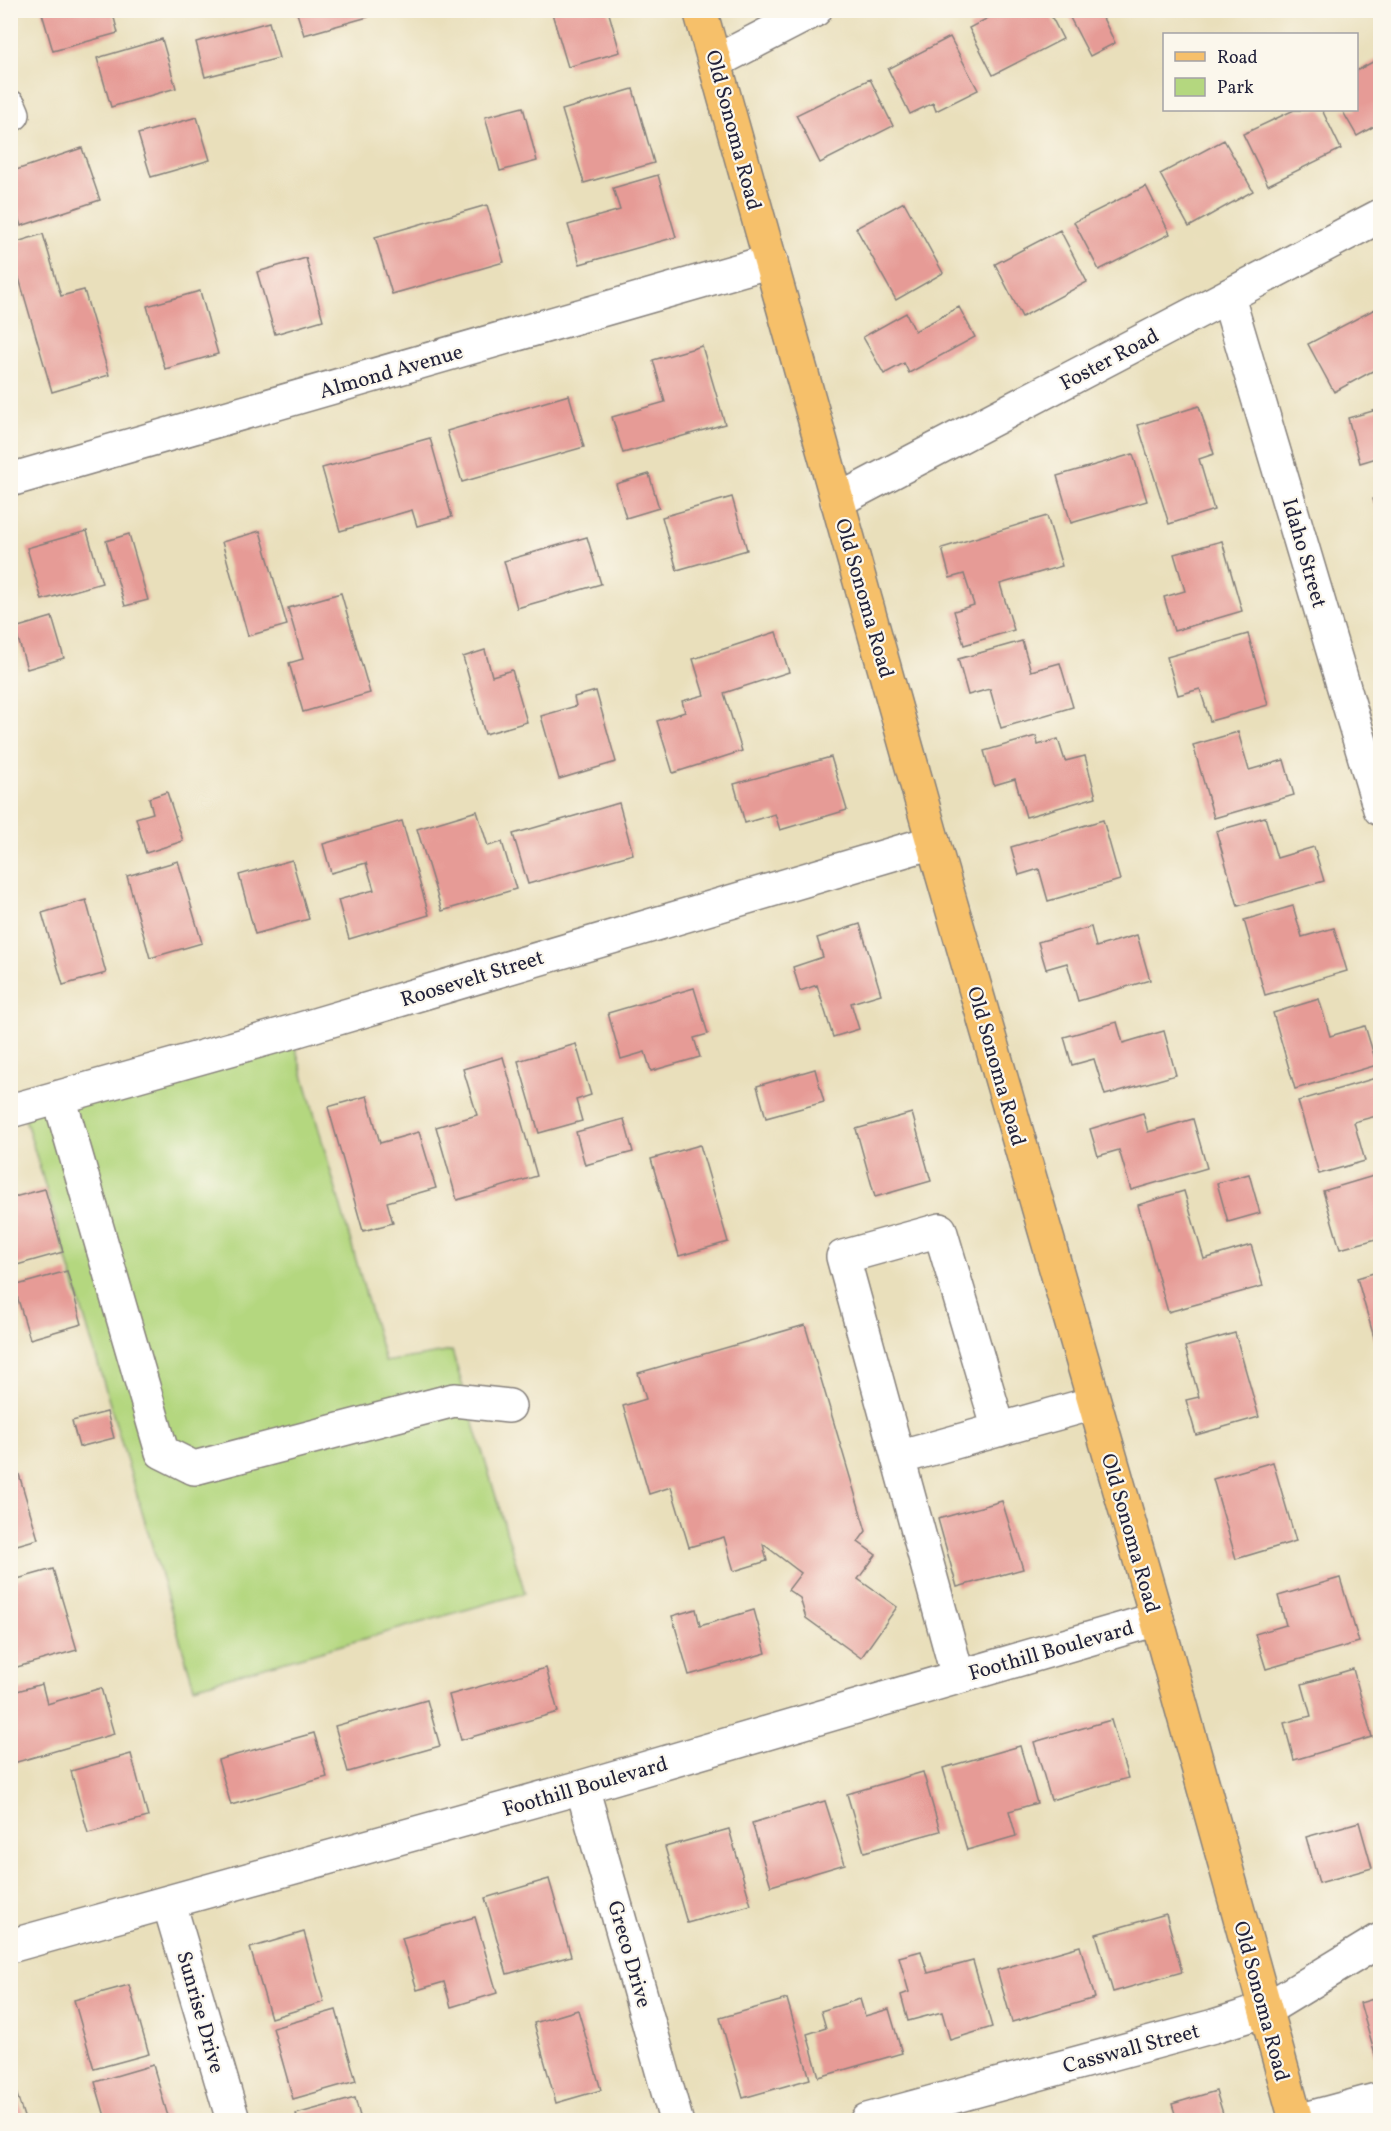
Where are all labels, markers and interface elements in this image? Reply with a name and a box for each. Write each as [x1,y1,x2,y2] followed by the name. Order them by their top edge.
[1163,33,1358,111] legend
[1217,46,1258,71] text: Road
[697,47,768,214] street label: Old Sonoma Road
[1217,76,1254,101] text: Park
[1055,322,1164,399] street label: Foster Road
[316,338,467,407] street label: Almond Avenue
[1274,495,1333,612] street label: Idaho Street
[827,515,900,682] street label: Old Sonoma Road
[397,944,548,1015] street label: Roosevelt Street
[959,983,1032,1150] street label: Old Sonoma Road
[1093,1450,1166,1617] street label: Old Sonoma Road
[966,1614,1137,1689] street label: Foothill Boulevard
[500,1750,671,1825] street label: Foothill Boulevard
[599,1897,658,2011] street label: Greco Drive
[1225,1918,1296,2085] street label: Old Sonoma Road
[168,1948,231,2077] street label: Sunrise Drive
[1060,2017,1203,2082] street label: Casswall Street

